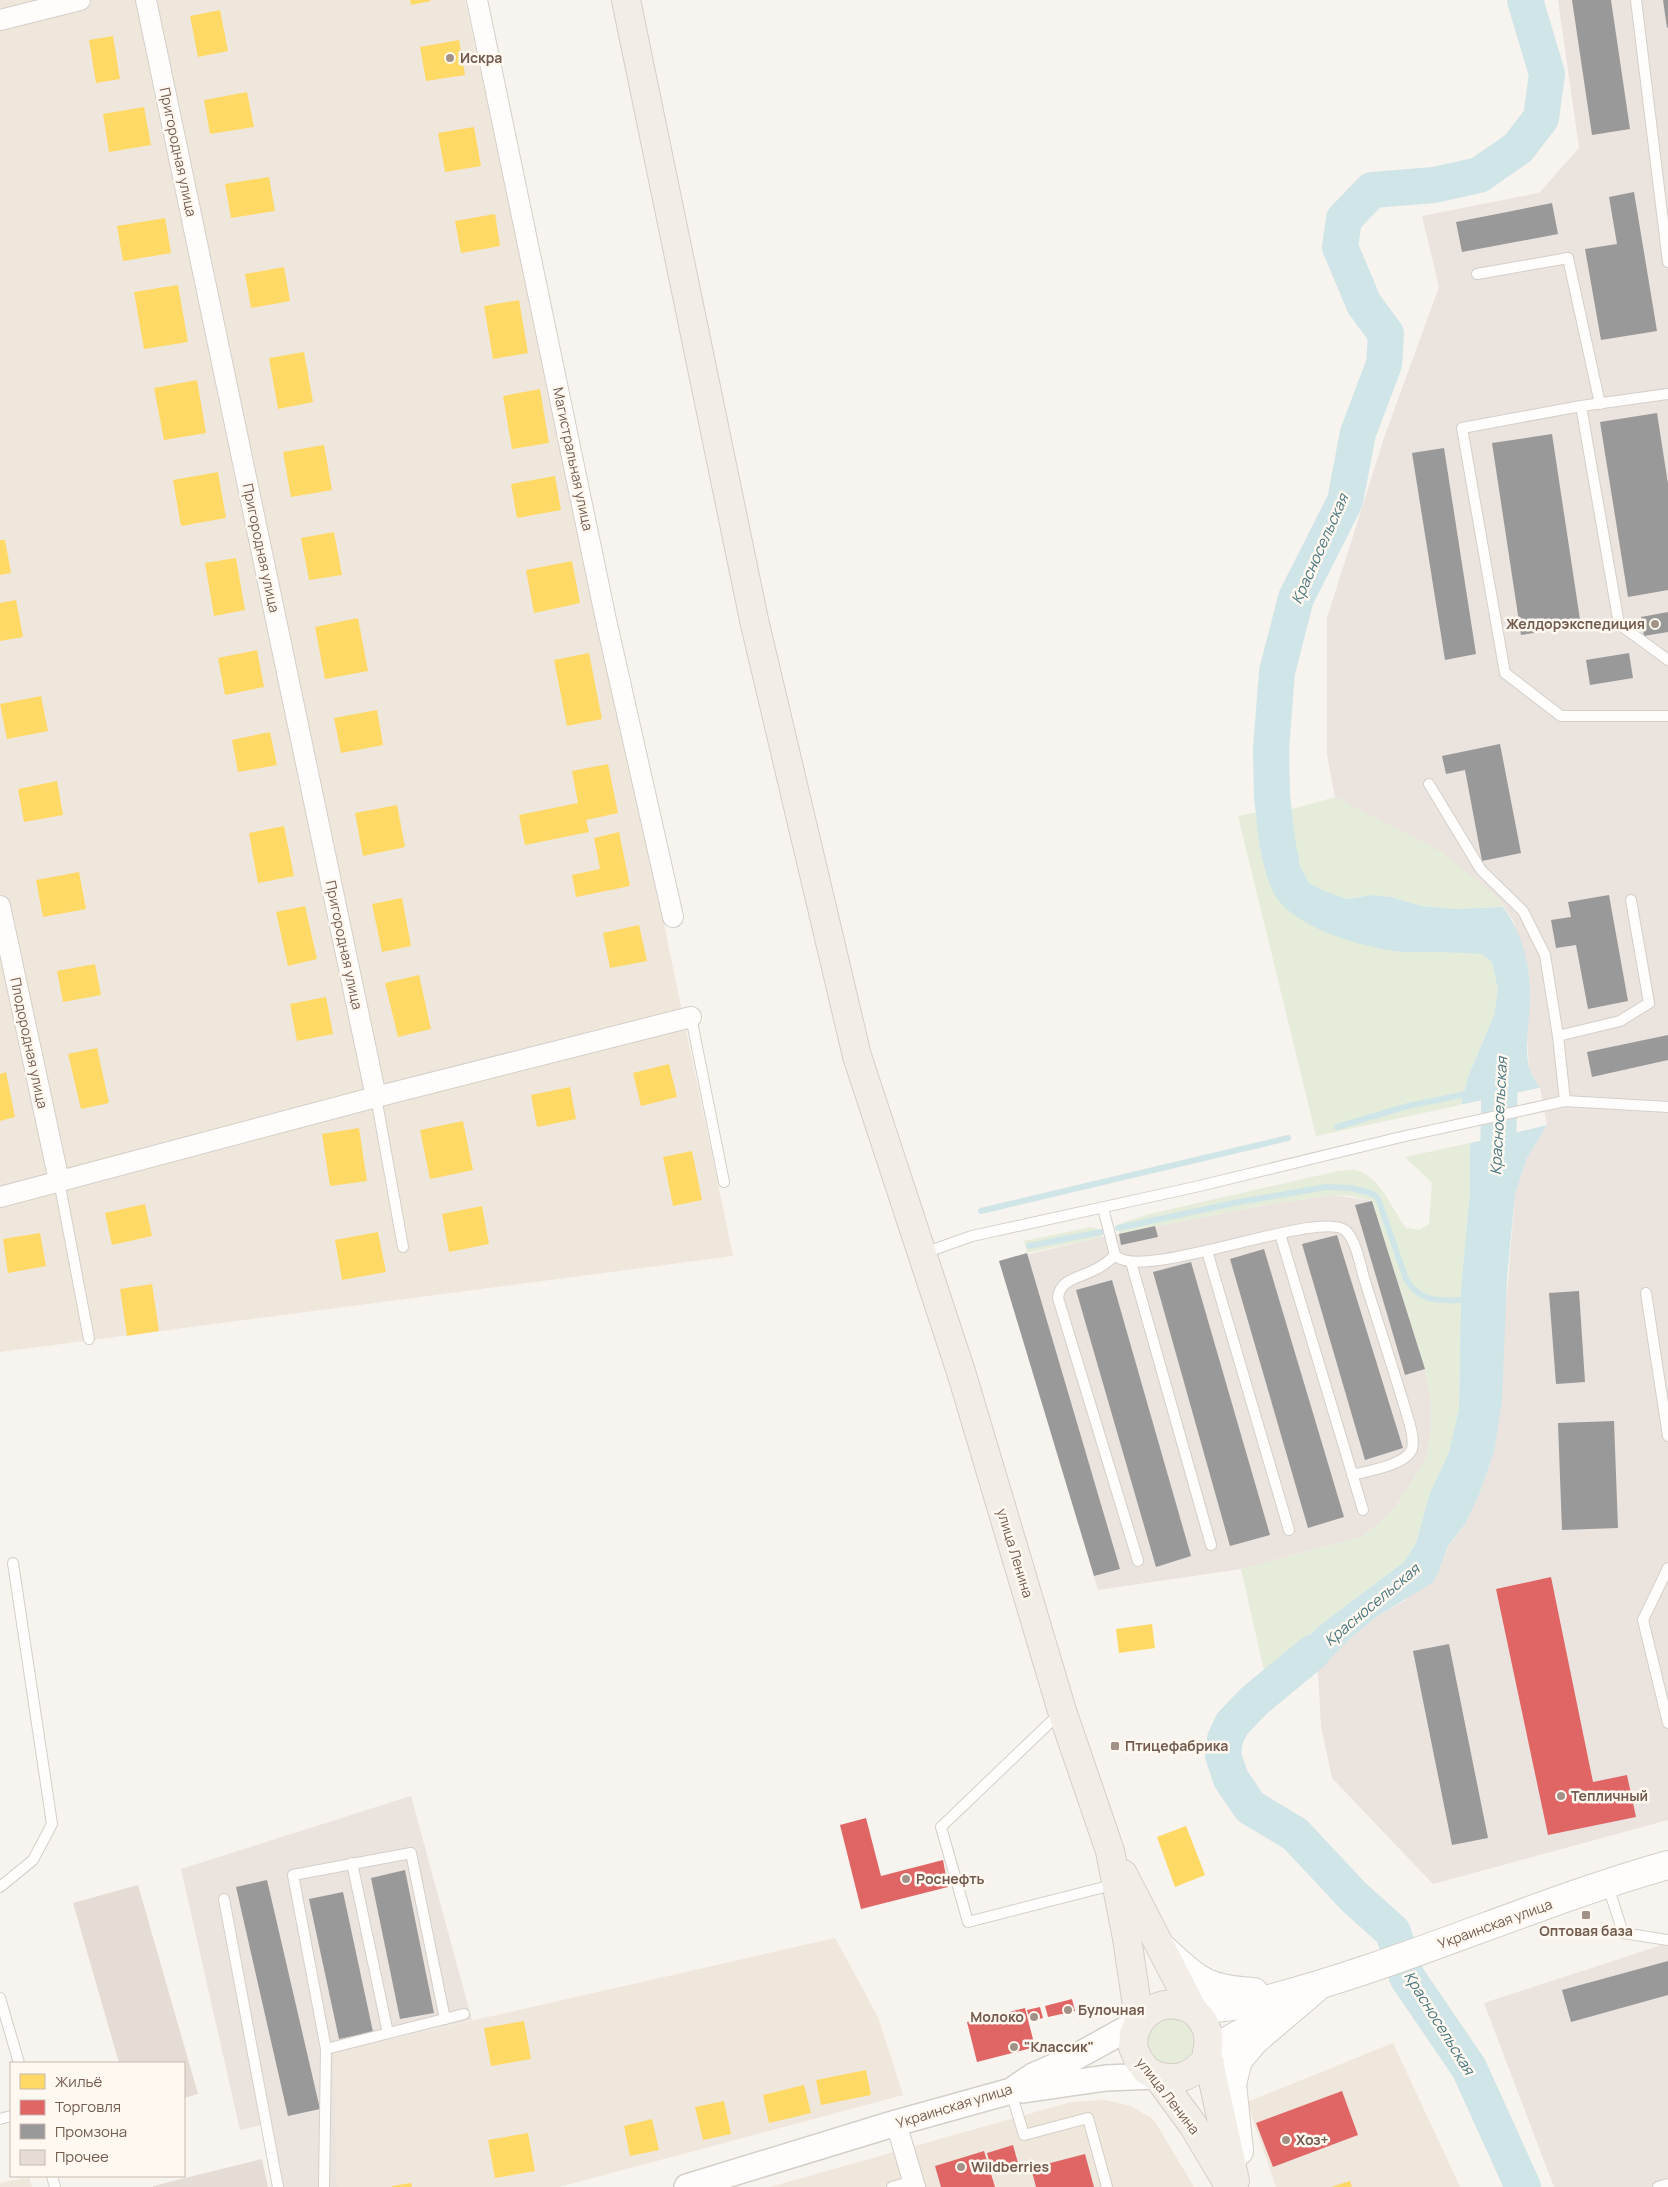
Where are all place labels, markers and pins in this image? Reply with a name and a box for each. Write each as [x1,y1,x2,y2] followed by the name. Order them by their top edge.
[460,48,502,67] place label: Искра
[444,52,456,64] marker: Искра
[1506,614,1645,633] place label: Желдорэкспедиция
[1649,618,1661,630] marker: Желдорэкспедиция
[1125,1736,1228,1755] place label: Птицефабрика
[1109,1740,1121,1752] marker: Птицефабрика
[1571,1786,1648,1805] place label: Тепличный
[1555,1790,1567,1802] marker: Тепличный
[916,1869,985,1888] place label: Роснефть
[900,1873,912,1885] marker: Роснефть
[1580,1909,1592,1921] marker: Оптовая база
[1539,1921,1633,1940] place label: Оптовая база
[1078,2000,1145,2019] place label: Булочная
[1062,2004,1074,2016] marker: Булочная
[970,2007,1024,2026] place label: Молоко
[1028,2011,1040,2023] marker: Молоко
[1024,2037,1094,2056] place label: "Классик"
[1008,2041,1020,2053] marker: "Классик"
[1296,2130,1329,2149] place label: Хоз+
[1280,2134,1292,2146] marker: Хоз+
[971,2157,1049,2176] place label: Wildberries
[955,2161,967,2173] marker: Wildberries

